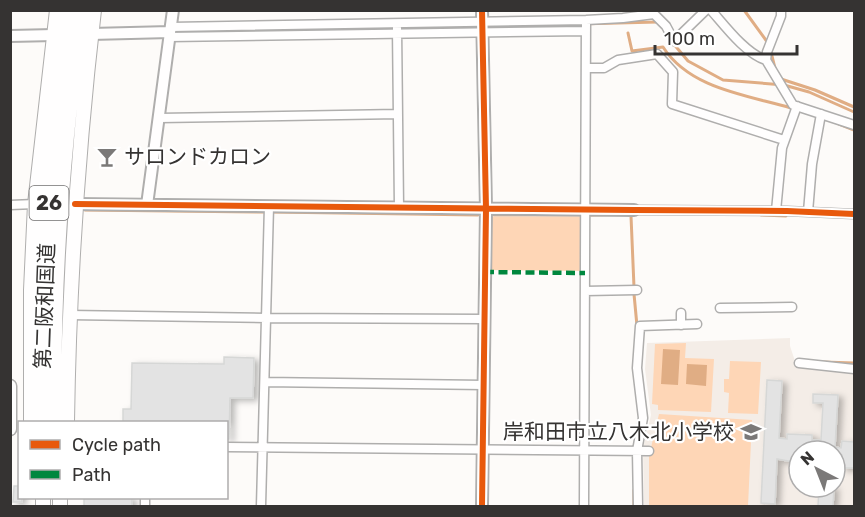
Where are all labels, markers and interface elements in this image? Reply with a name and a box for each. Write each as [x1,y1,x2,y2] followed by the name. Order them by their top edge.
[655,18,798,56] scale bar
[664,28,715,50] text: 100 m
[124,144,271,169] place label: サロンドカロン
[95,145,119,169] bar icon: サロンドカロン
[29,186,68,220] road number: 26
[30,243,59,369] street label: 第二阪和国道
[503,419,734,444] place label: 岸和田市立八木北小学校
[739,420,763,444] school or university icon: 岸和田市立八木北小学校
[18,421,228,499] legend
[72,434,161,456] text: Cycle path
[787,439,847,499] north arrow
[797,447,818,469] text: N
[72,464,111,486] text: Path

